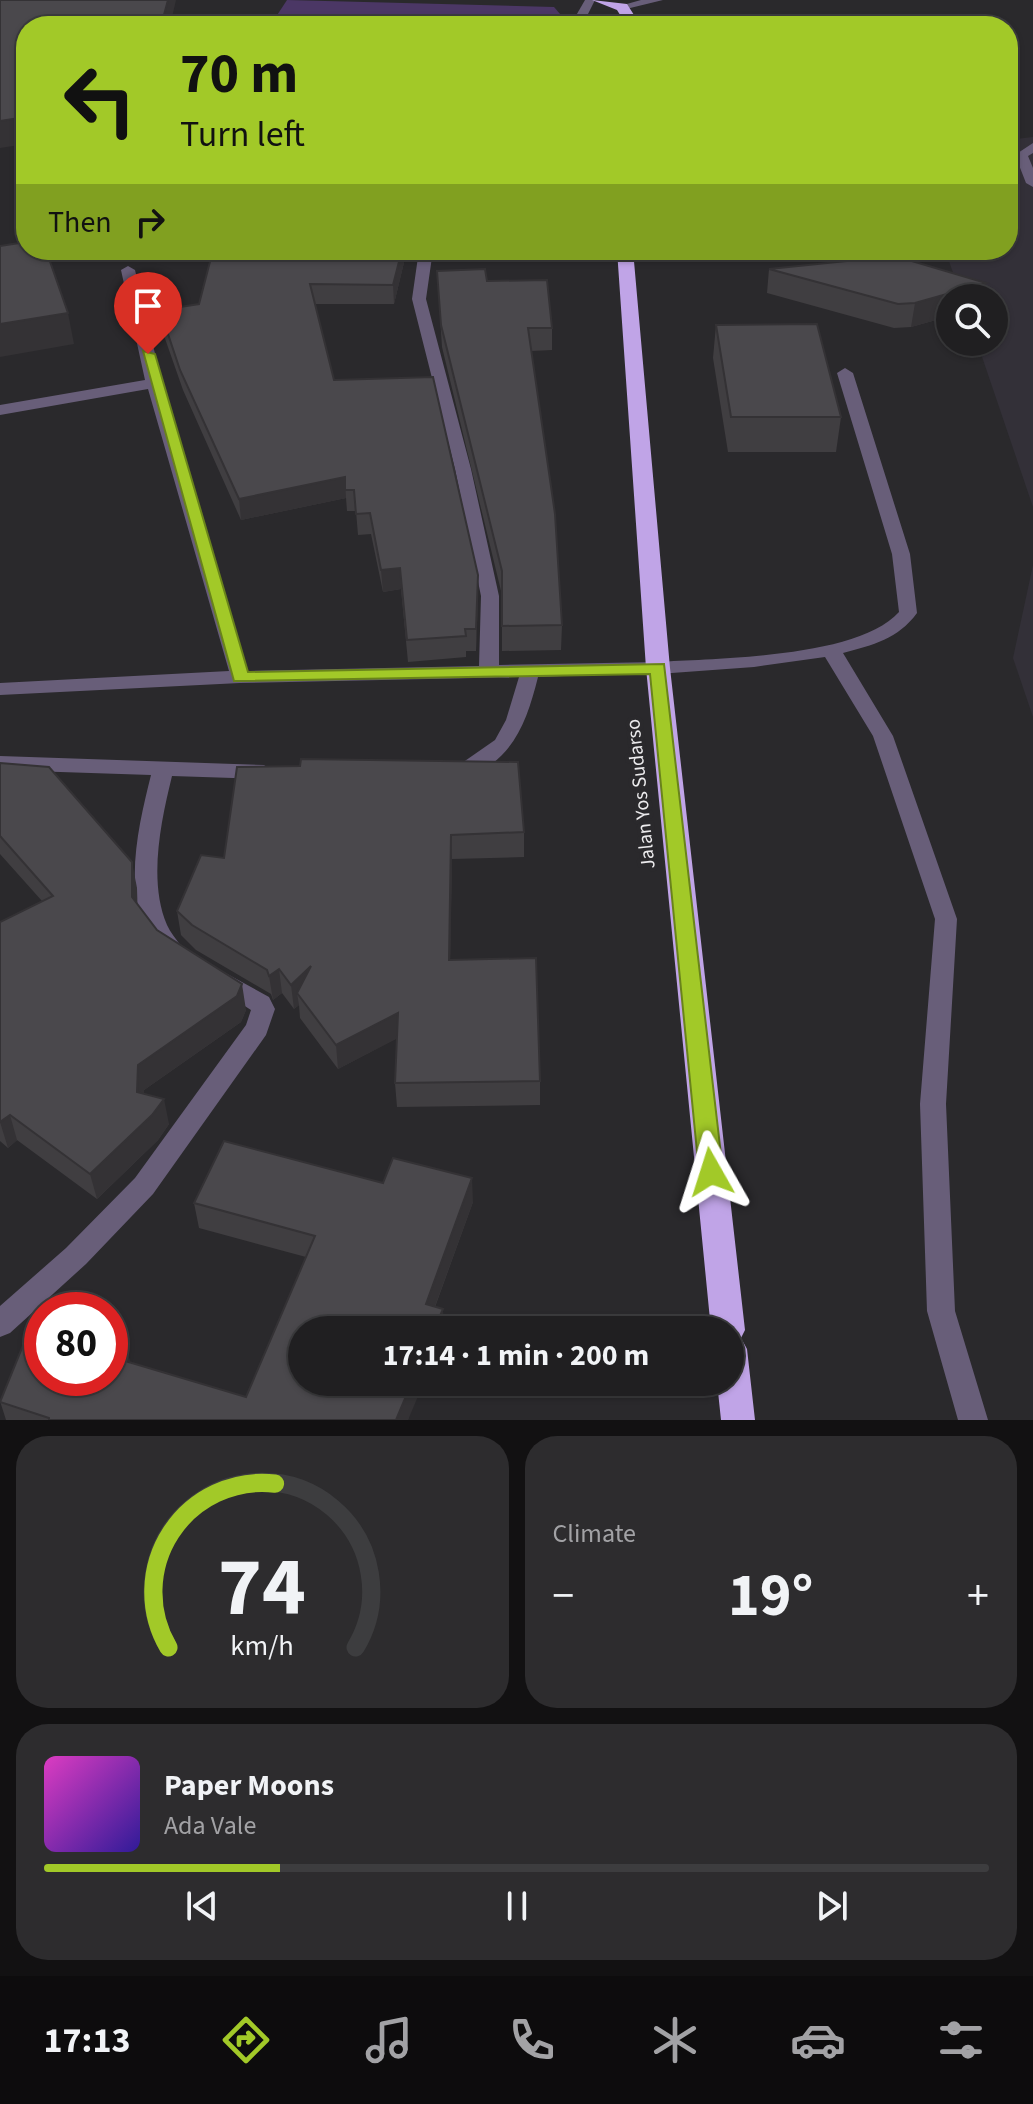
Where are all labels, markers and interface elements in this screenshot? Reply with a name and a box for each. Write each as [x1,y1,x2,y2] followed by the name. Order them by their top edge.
[180,35,298,114] text: 70 m
[48,48,152,152] icon: left
[180,109,305,160] text: Turn left
[128,200,172,244] icon: right
[48,201,112,244] text: Then
[114,272,182,354] pin
[126,284,170,328] icon: arrive
[936,284,1008,356] map controls
[936,284,1008,356] button: search
[619,718,663,870] street label: Jalan Yos Sudarso
[669,1130,753,1214] position arrow
[24,1292,128,1396] speed limit sign: 80
[383,1334,649,1377] text: 17:14 · 1 min · 200 m
[553,1515,636,1552] text: Climate
[218,1529,306,1647] text: 74
[728,1554,813,1639] text: 19°
[553,1565,574,1628] text: −
[967,1565,989,1628] text: +
[231,1626,294,1666] text: km/h
[164,1764,334,1807] text: Paper Moons
[164,1807,256,1844] text: Ada Vale
[180,1884,224,1928] icon: previous
[495,1884,539,1928] icon: pause
[810,1884,854,1928] icon: next
[218,2012,274,2068] icon: directions
[361,2012,417,2068] icon: music
[504,2012,560,2068] icon: phone
[647,2012,703,2068] icon: climate
[790,2012,846,2068] icon: car
[933,2012,989,2068] icon: filters
[44,2015,130,2066] text: 17:13

